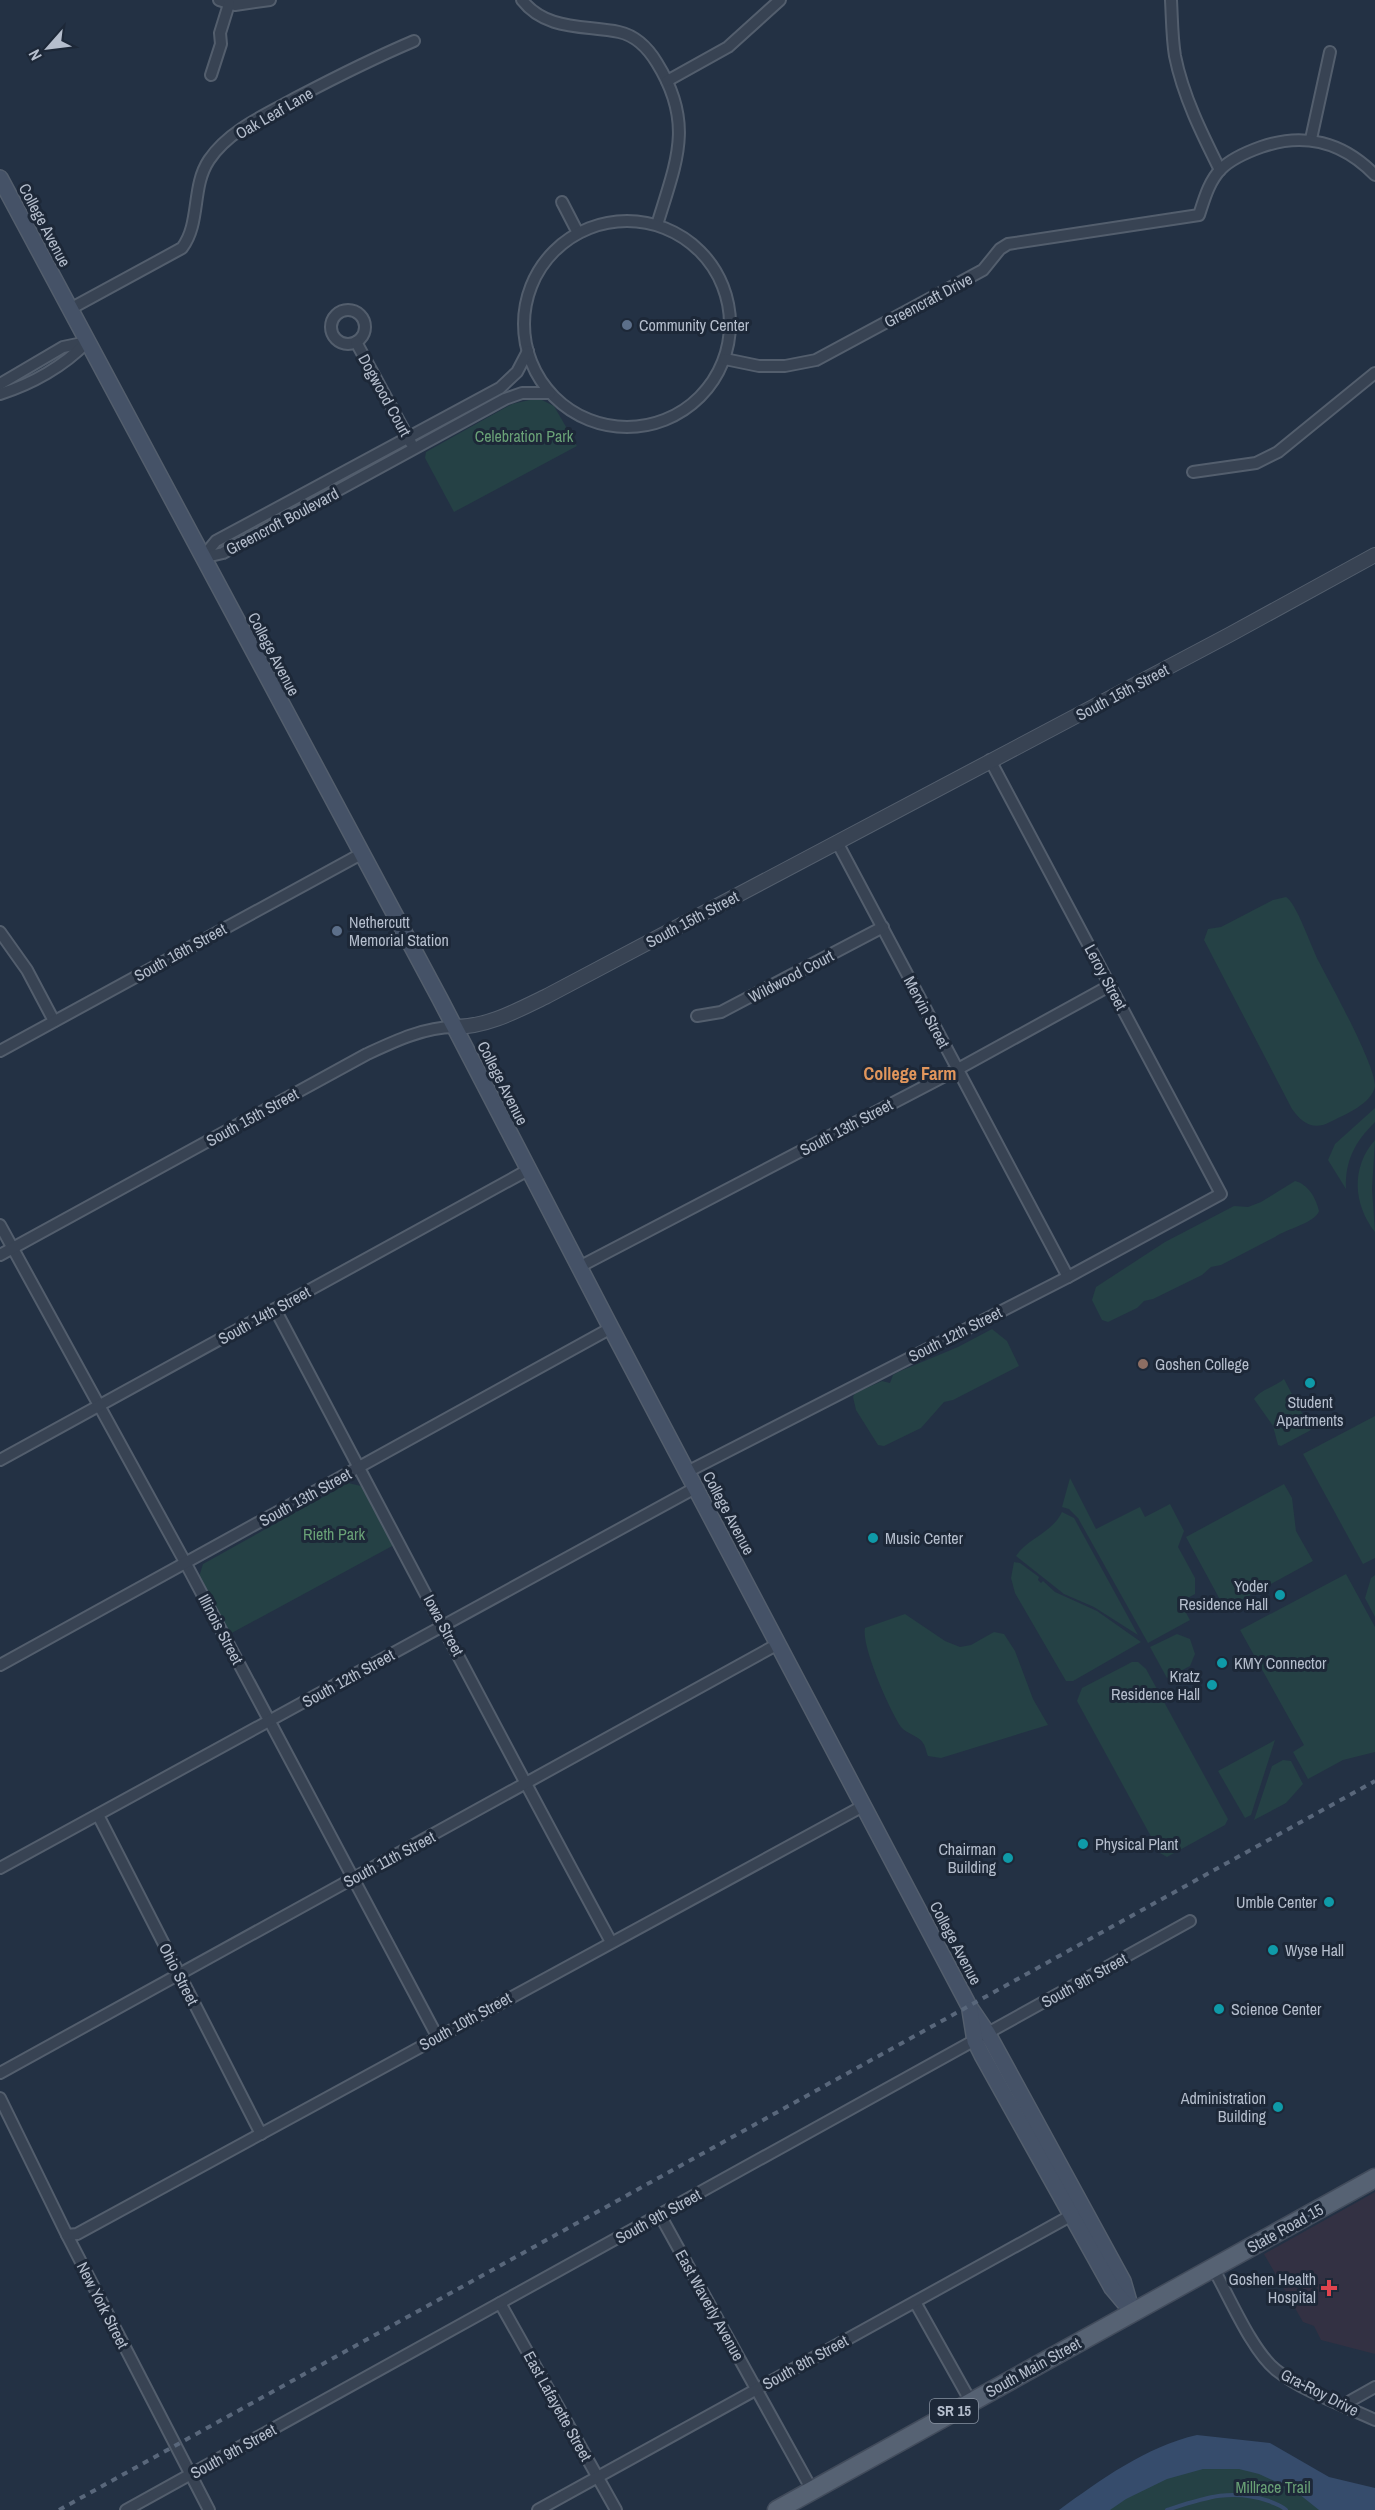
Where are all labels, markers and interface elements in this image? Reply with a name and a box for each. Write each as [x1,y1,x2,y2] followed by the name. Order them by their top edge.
[18,18,78,78] north arrow
[23,46,47,64] text: N
[231,82,317,144] street label: Oak Leaf Lane
[14,179,76,271] street label: College Avenue
[880,268,976,332] street label: Greencraft Drive
[639,314,750,336] place label: Community Center
[620,318,634,332] marker: Community Center
[353,350,417,441] street label: Dogwood Court
[475,425,574,447] park label: Celebration Park
[222,482,342,560] street label: Greencroft Boulevard
[243,608,305,700] street label: College Avenue
[1072,658,1173,726] street label: South 15th Street
[642,885,743,953] street label: South 15th Street
[349,911,449,951] place label: Nethercutt Memorial Station
[130,917,230,986] street label: South 16th Street
[330,924,344,938] marker: Nethercutt Memorial Station
[1080,940,1133,1014] street label: Leroy Street
[745,944,838,1008] street label: Wildwood Court
[899,972,955,1052] street label: Mervin Street
[472,1037,534,1129] street label: College Avenue
[864,1061,956,1086] district label: College Farm
[202,1082,302,1151] street label: South 15th Street
[796,1093,897,1161] street label: South 13th Street
[214,1280,314,1349] street label: South 14th Street
[905,1301,1006,1367] street label: South 12th Street
[1155,1353,1249,1375] place label: Goshen College
[1136,1357,1150,1371] marker: Goshen College
[1303,1376,1317,1390] marker: Student Apartments
[1275,1391,1344,1431] place label: Student Apartments
[255,1462,355,1531] street label: South 13th Street
[698,1467,760,1559] street label: College Avenue
[303,1523,365,1545] park label: Rieth Park
[885,1527,964,1549] place label: Music Center
[866,1531,880,1545] marker: Music Center
[1179,1575,1269,1615] place label: Yoder Residence Hall
[1273,1588,1287,1602] marker: Yoder Residence Hall
[193,1590,249,1668] street label: Illinois Street
[419,1591,469,1660] street label: Iowa Street
[298,1643,398,1712] street label: South 12th Street
[1234,1652,1327,1674] place label: KMY Connector
[1215,1656,1229,1670] marker: KMY Connector
[1111,1665,1200,1705] place label: Kratz Residence Hall
[1205,1678,1219,1692] marker: Kratz Residence Hall
[339,1825,439,1892] street label: South 11th Street
[1095,1833,1178,1855] place label: Physical Plant
[1076,1837,1090,1851] marker: Physical Plant
[938,1838,997,1878] place label: Chairman Building
[1001,1851,1015,1865] marker: Chairman Building
[1236,1891,1318,1913] place label: Umble Center
[1322,1895,1336,1909] marker: Umble Center
[925,1897,987,1989] street label: College Avenue
[154,1939,204,2009] street label: Ohio Street
[1285,1939,1344,1961] place label: Wyse Hall
[1266,1943,1280,1957] marker: Wyse Hall
[1037,1947,1131,2013] street label: South 9th Street
[415,1986,515,2055] street label: South 10th Street
[1231,1998,1322,2020] place label: Science Center
[1212,2002,1226,2016] marker: Science Center
[1180,2087,1267,2127] place label: Administration Building
[1271,2100,1285,2114] marker: Administration Building
[611,2183,705,2249] street label: South 9th Street
[1243,2198,1327,2258] street label: State Road 15
[670,2245,750,2365] street label: East Waverly Avenue
[72,2258,134,2352] street label: New York Street
[1228,2268,1316,2308] place label: Goshen Health Hospital
[1320,2279,1338,2297] marker: Goshen Health Hospital
[758,2329,852,2395] street label: South 8th Street
[981,2332,1085,2402] street label: South Main Street
[519,2347,597,2465] street label: East Lafayette Street
[1277,2363,1363,2421] street label: Gra-Roy Drive
[930,2399,978,2423] road number: SR 15
[186,2418,280,2484] street label: South 9th Street
[1235,2476,1311,2498] park label: Millrace Trail

